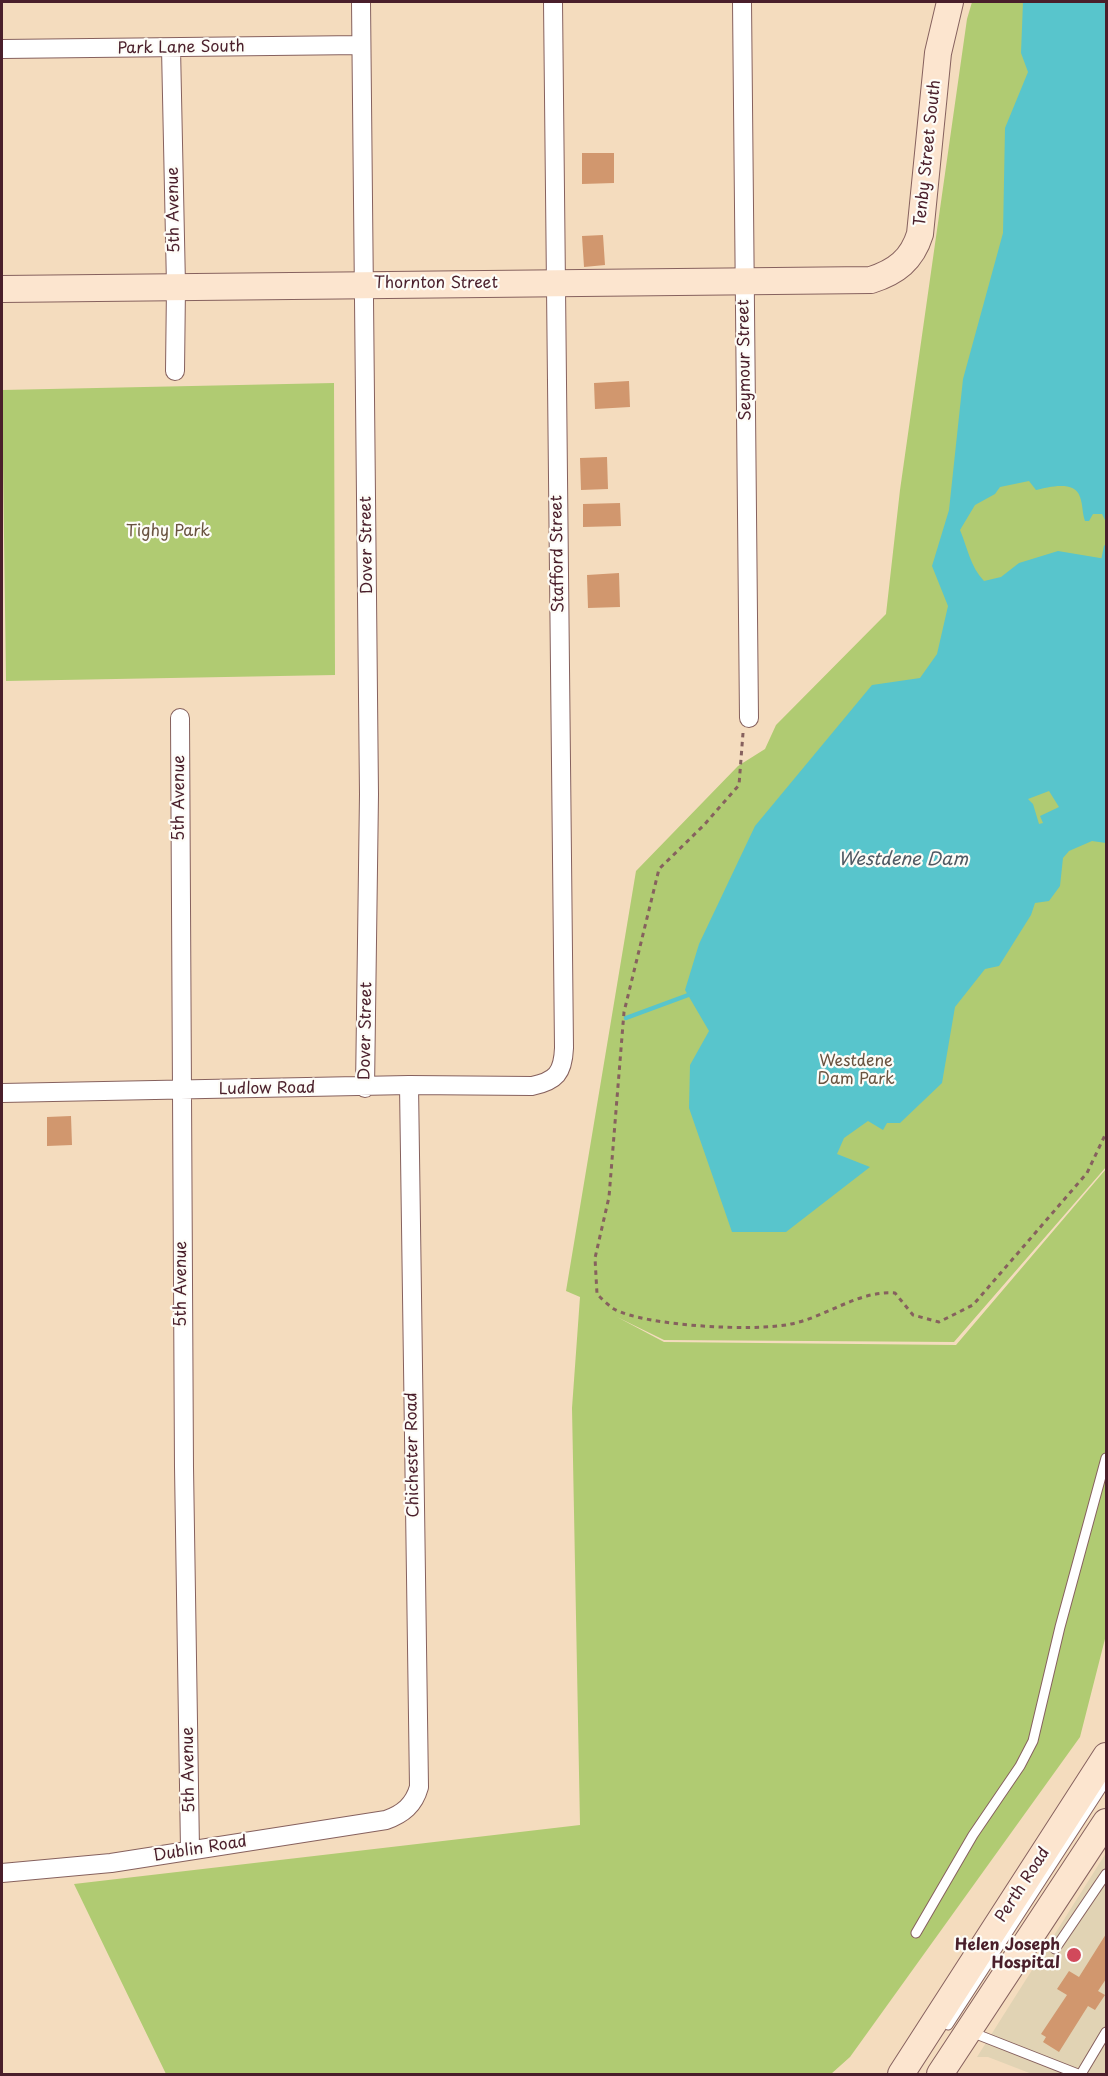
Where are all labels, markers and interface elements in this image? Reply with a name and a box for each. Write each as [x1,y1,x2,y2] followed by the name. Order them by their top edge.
[117,37,245,59] street label: Park Lane South
[911,79,945,227] street label: Tenby Street South
[164,167,184,253] street label: 5th Avenue
[374,274,498,294] street label: Thornton Street
[734,299,756,421] street label: Seymour Street
[547,495,569,613] street label: Stafford Street
[357,496,377,594] street label: Dover Street
[126,522,210,542] park label: Tighy Park
[170,755,190,841] street label: 5th Avenue
[838,849,968,871] water label: Westdene Dam
[356,982,376,1080] street label: Dover Street
[817,1052,895,1090] park label: Westdene Dam Park
[218,1079,316,1099] street label: Ludlow Road
[172,1241,192,1327] street label: 5th Avenue
[402,1392,424,1518] street label: Chichester Road
[179,1727,199,1813] street label: 5th Avenue
[152,1832,248,1866] street label: Dublin Road
[992,1844,1054,1926] street label: Perth Road
[955,1936,1060,1974] place label: Helen Joseph Hospital
[1065,1946,1083,1964] marker: Helen Joseph Hospital

